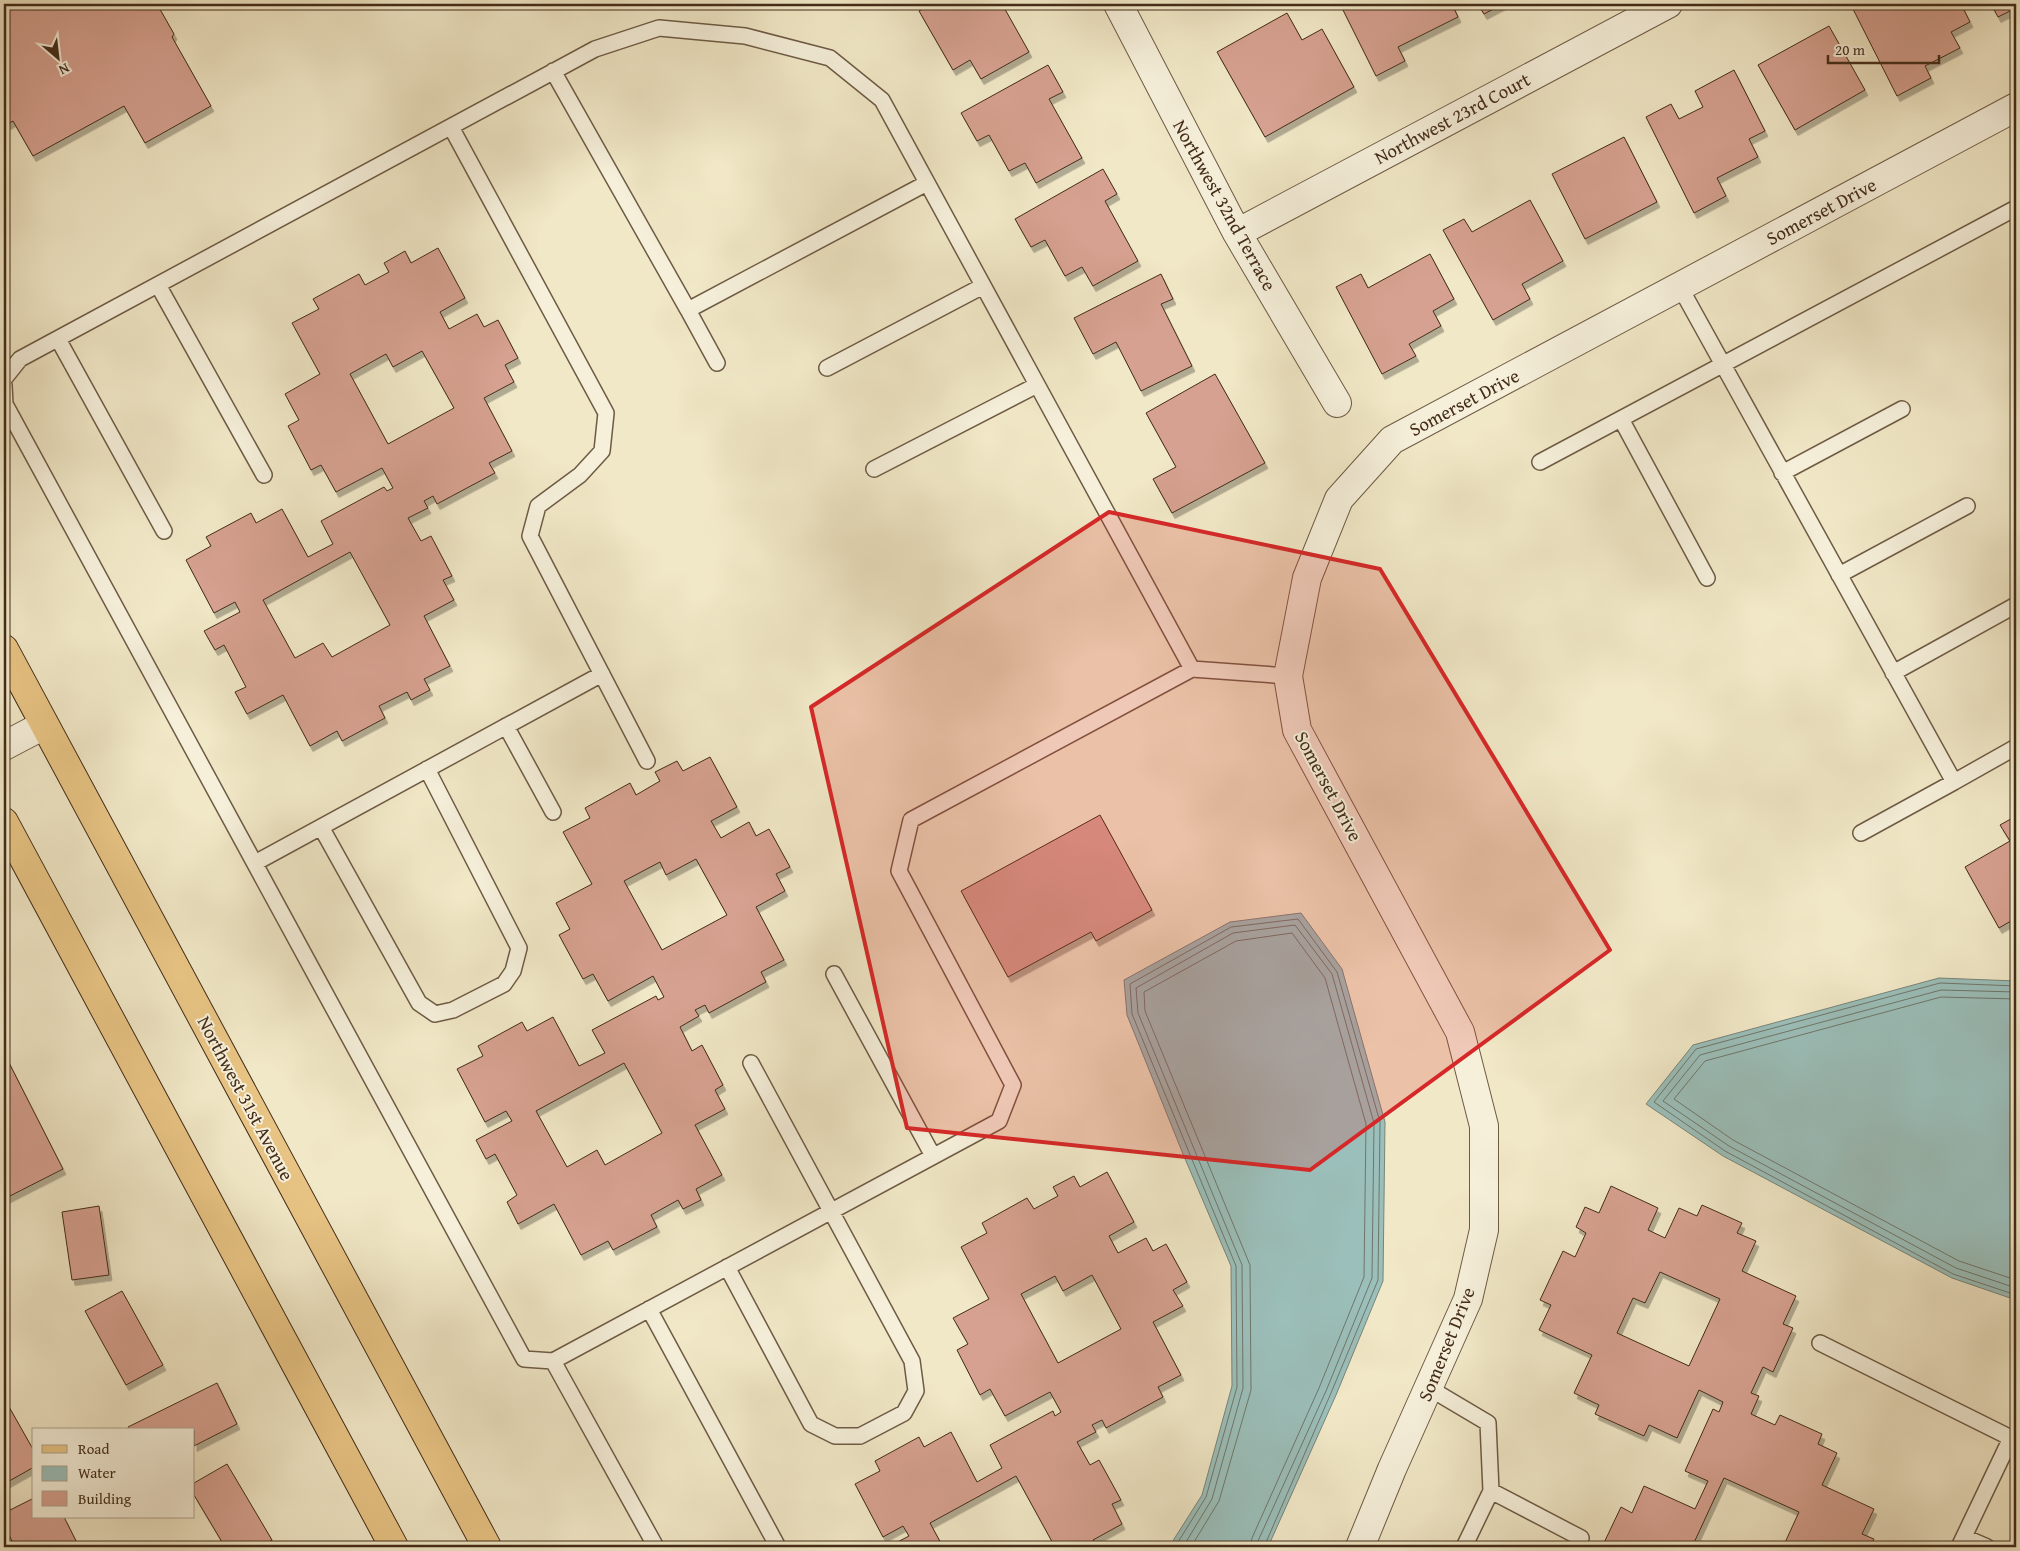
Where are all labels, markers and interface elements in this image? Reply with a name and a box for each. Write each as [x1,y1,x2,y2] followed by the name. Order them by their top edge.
[32,32,82,82] north arrow
[1828,32,1939,64] scale bar
[1835,39,1866,60] text: 20 m
[55,58,73,81] text: N
[1369,65,1535,171] street label: Northwest 23rd Court
[1166,114,1284,296] street label: Northwest 32nd Terrace
[1761,170,1881,252] street label: Somerset Drive
[1404,361,1524,443] street label: Somerset Drive
[1288,726,1370,846] street label: Somerset Drive
[191,1011,301,1185] street label: Northwest 31st Avenue
[1410,1282,1482,1405] street label: Somerset Drive
[32,1428,195,1518] legend
[78,1438,109,1459] text: Road
[78,1462,116,1483] text: Water
[78,1488,132,1509] text: Building

